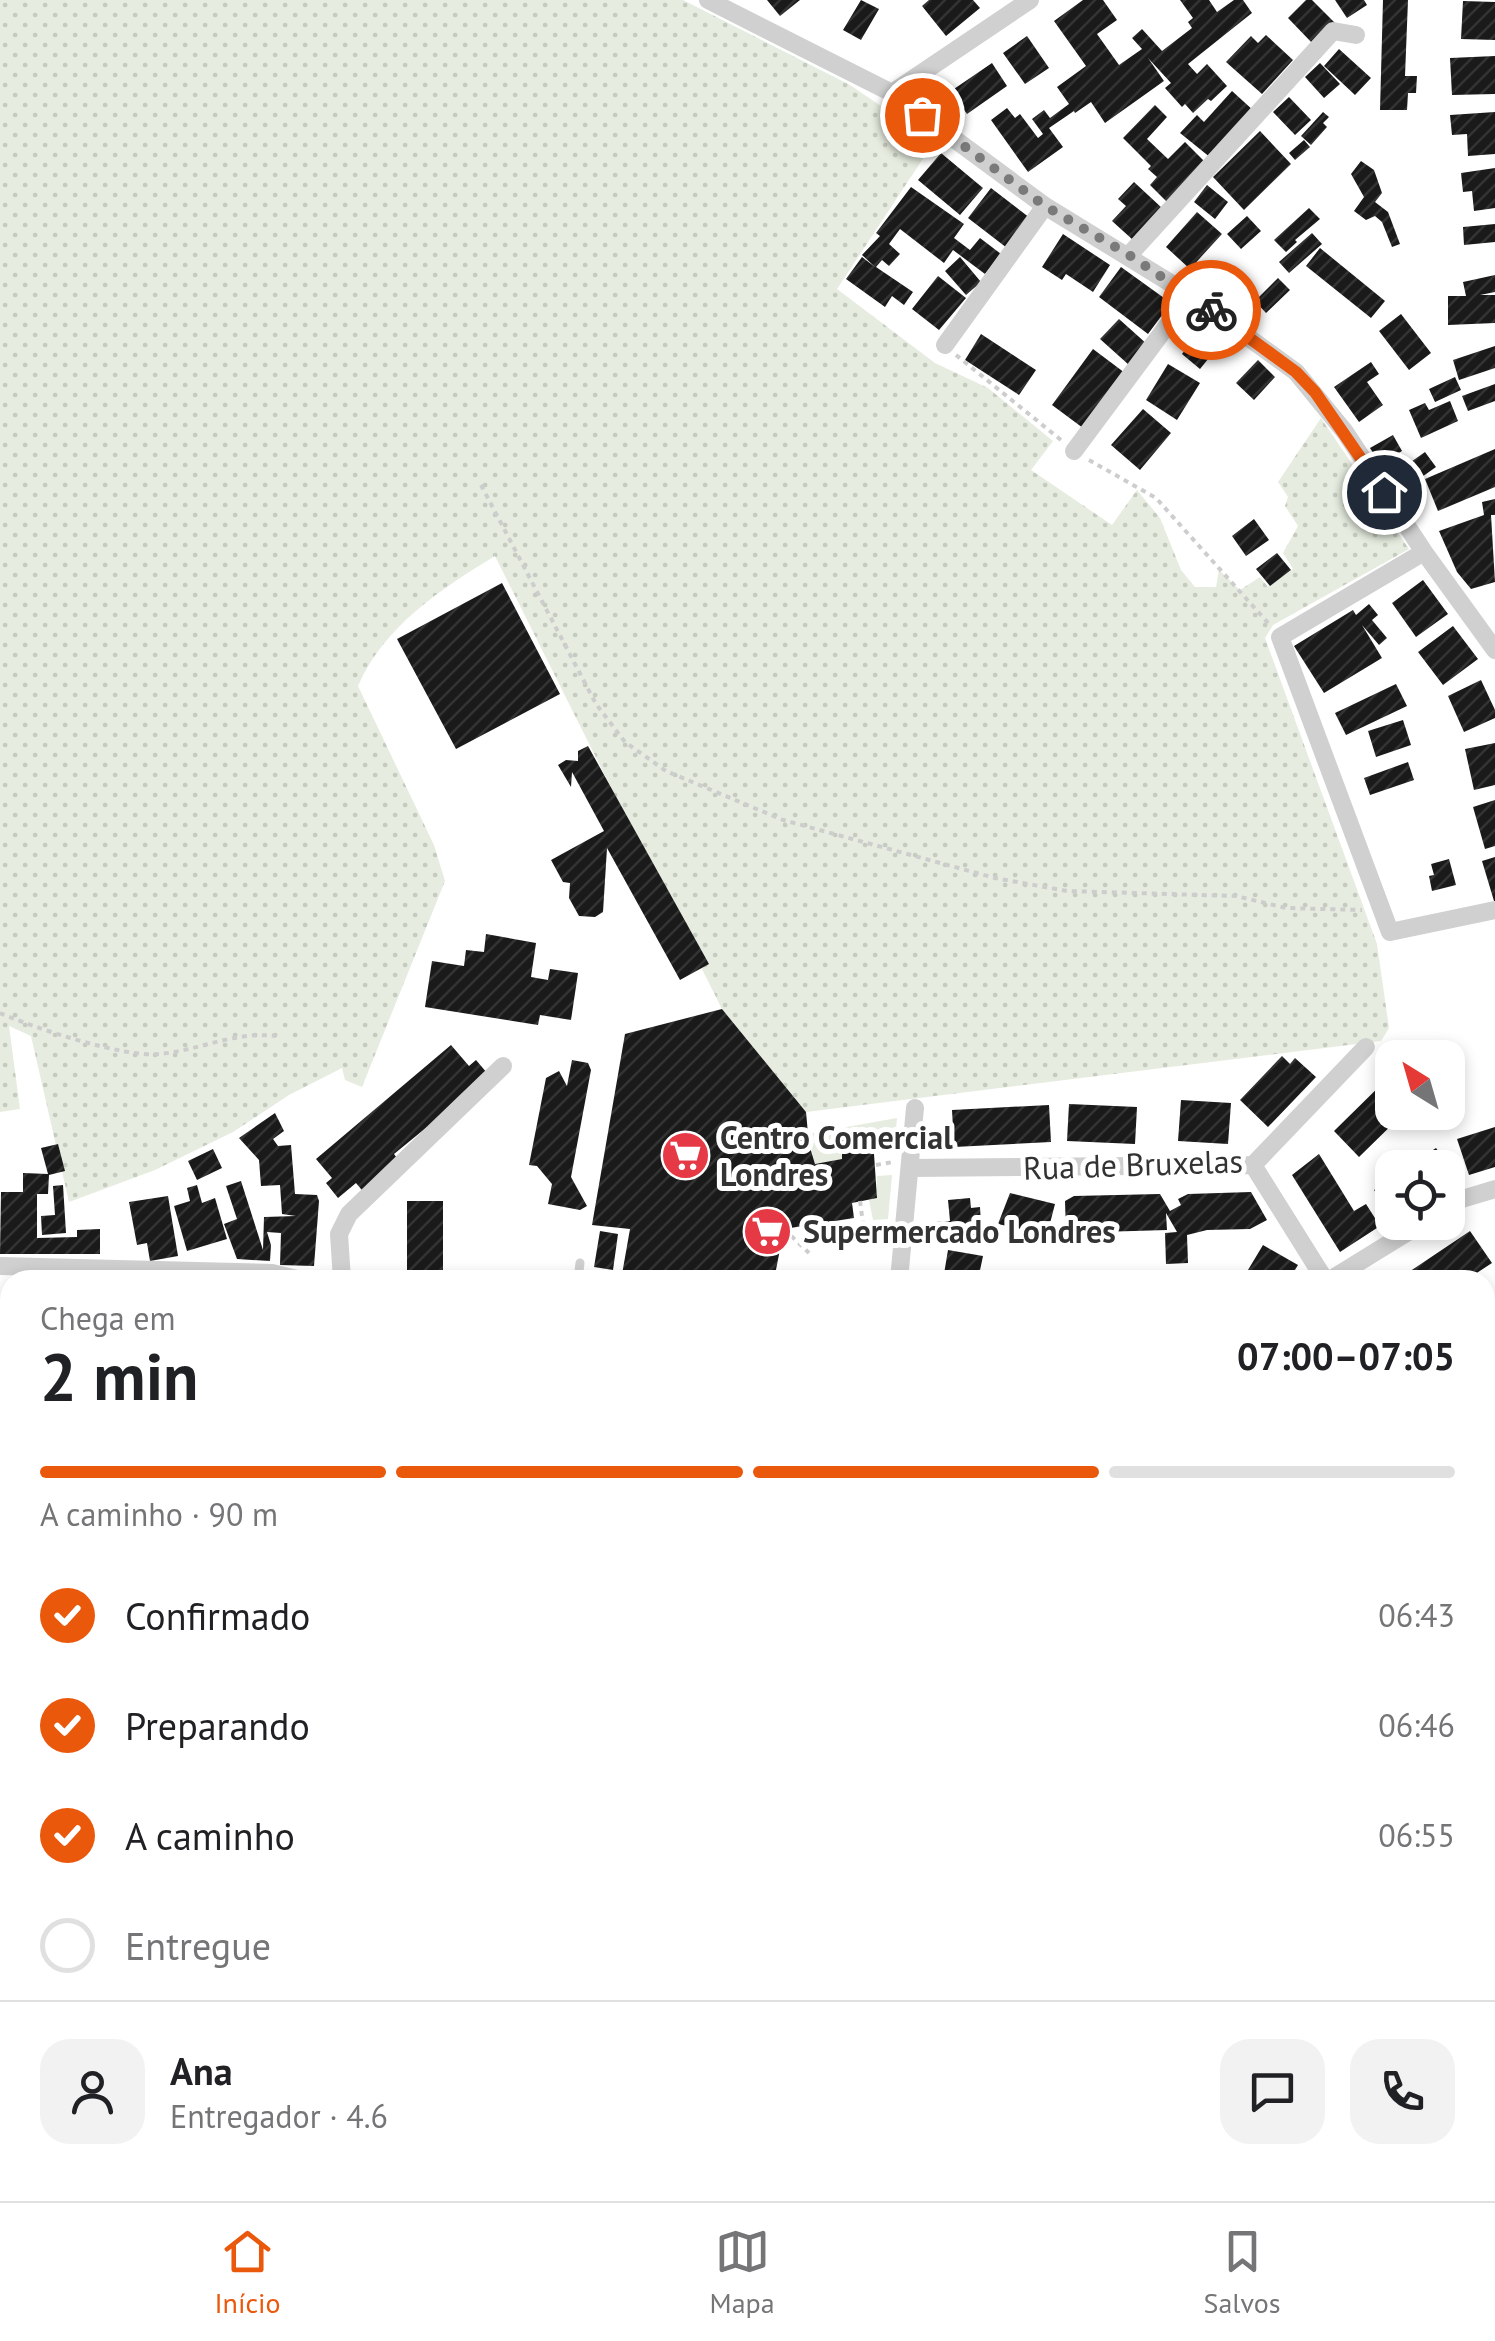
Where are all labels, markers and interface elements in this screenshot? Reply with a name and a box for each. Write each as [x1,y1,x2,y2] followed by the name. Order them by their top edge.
[880,73,965,158] pin
[895,88,950,143] icon: bag
[1161,260,1261,360] courier
[1184,283,1239,338] icon: bike
[1342,450,1427,535] pin
[1357,465,1412,520] icon: home
[1375,1040,1465,1130] north arrow
[1375,1040,1465,1240] map controls
[720,1116,953,1195] place label: Centro Comercial Londres
[659,1129,711,1181] supermarket icon: Centro Comercial Londres
[1022,1139,1244,1189] street label: Rua de Bruxelas
[1375,1150,1465,1240] button: locate
[742,1205,794,1257] supermarket icon: Supermercado Londres
[803,1210,1116,1252] place label: Supermercado Londres
[40,1297,176,1339] text: Chega em
[1237,1331,1455,1380] text: 07:00–07:05
[40,1334,199,1418] text: 2 min
[40,1493,278,1535] text: A caminho · 90 m
[40,1588,95,1643] icon: check
[125,1591,310,1640] text: Confirmado
[1378,1594,1455,1636] text: 06:43
[40,1698,95,1753] icon: check
[125,1701,310,1750] text: Preparando
[1378,1704,1455,1746] text: 06:46
[40,1808,95,1863] icon: check
[125,1811,295,1860] text: A caminho
[1378,1814,1455,1856] text: 06:55
[125,1921,271,1970] text: Entregue
[40,2039,145,2144] button: person
[1220,2039,1325,2144] button: chat
[1350,2039,1455,2144] button: phone
[170,2046,233,2095] text: Ana
[170,2095,388,2137] text: Entregador · 4.6
[214,2224,281,2321] tab: Início
[710,2224,775,2321] tab: Mapa
[1204,2224,1280,2321] tab: Salvos

